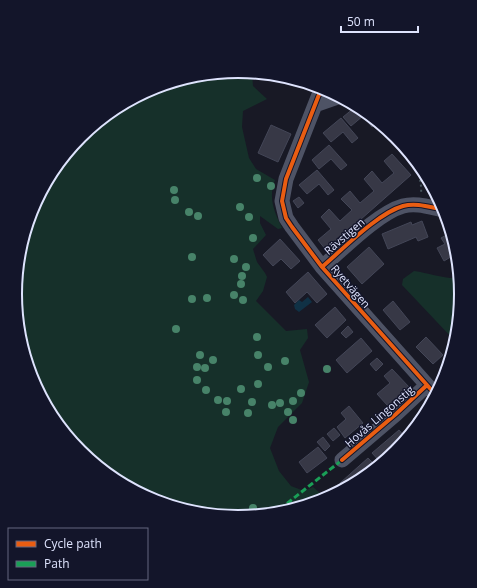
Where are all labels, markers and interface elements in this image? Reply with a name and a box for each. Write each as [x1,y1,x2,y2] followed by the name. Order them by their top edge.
[341,8,418,34] scale bar
[347,13,375,30] text: 50 m
[321,214,367,258] street label: Rävstigen
[328,261,374,311] street label: Ryetvägen
[341,382,417,450] street label: Hovås Lingonstig
[8,528,148,580] legend
[44,535,102,552] text: Cycle path
[44,555,70,572] text: Path

